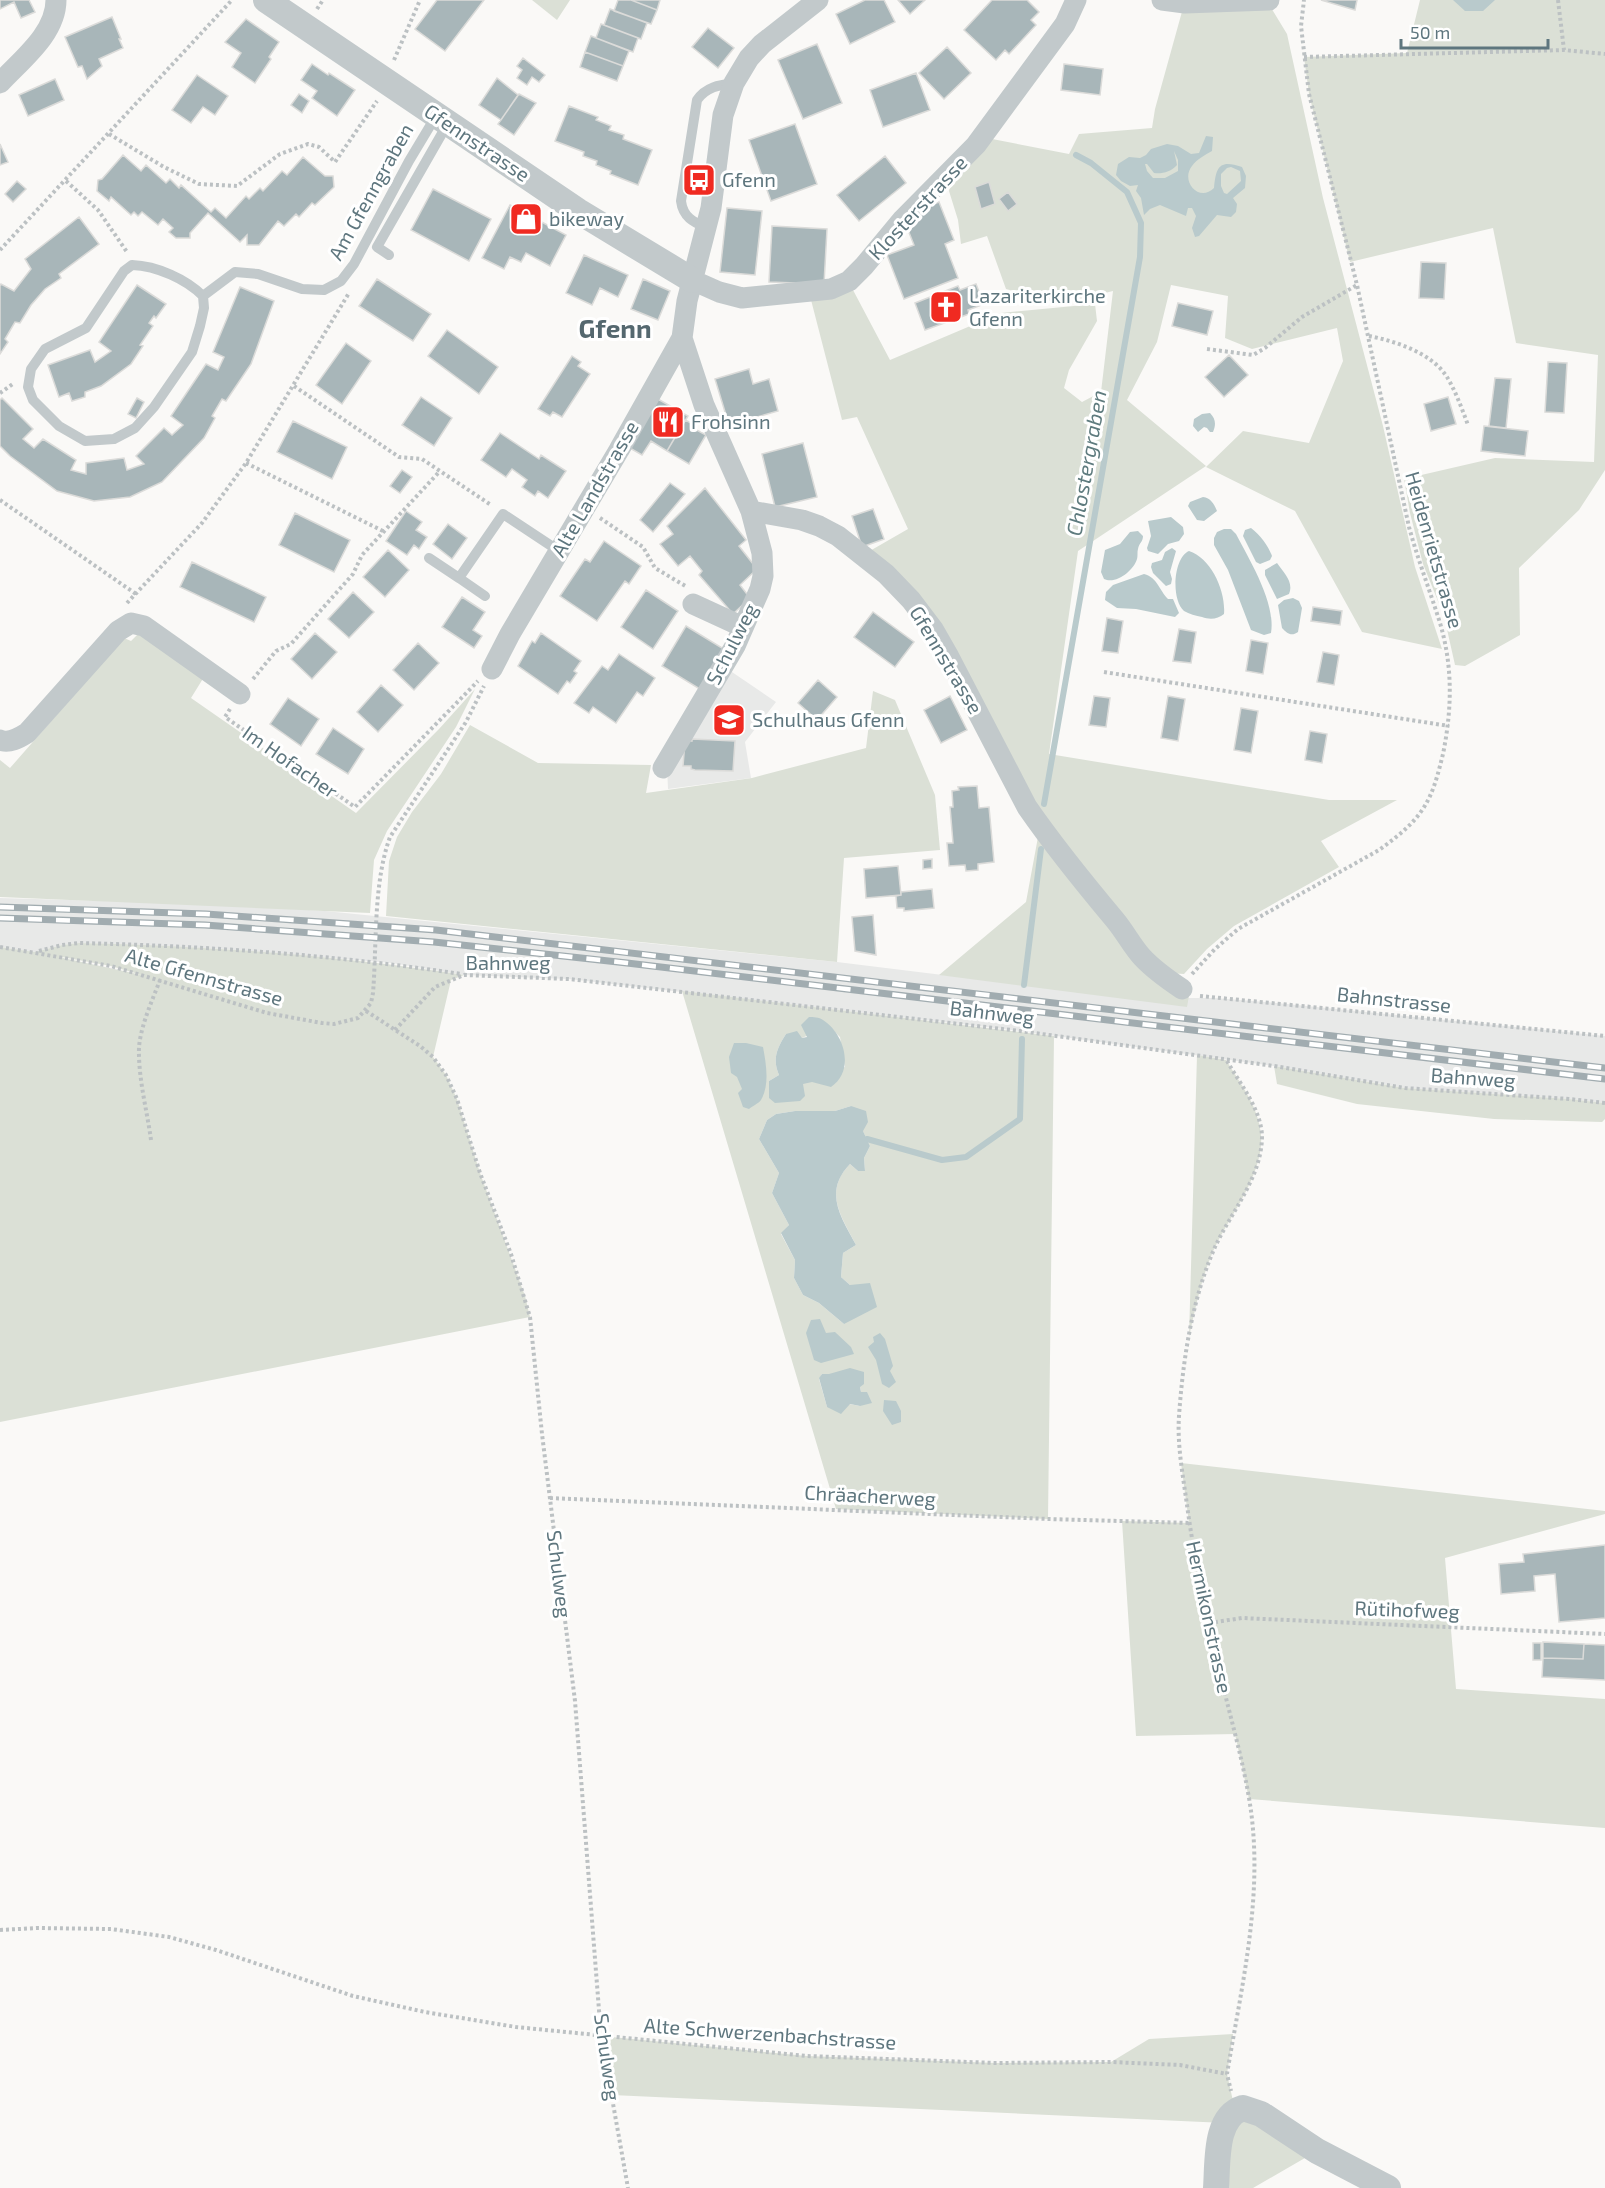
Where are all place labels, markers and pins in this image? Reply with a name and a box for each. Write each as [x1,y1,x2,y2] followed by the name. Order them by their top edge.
[681,162,717,198] bus stop icon: Gfenn
[722,167,776,191] place label: Gfenn
[508,201,544,237] shop icon: bikeway
[549,206,624,230] place label: bikeway
[969,283,1106,330] place label: Lazariterkirche Gfenn
[928,289,964,325] church icon: Lazariterkirche Gfenn
[650,404,686,440] restaurant icon: Frohsinn
[691,409,771,433] place label: Frohsinn
[711,702,747,738] school or university icon: Schulhaus Gfenn
[752,707,905,731] place label: Schulhaus Gfenn

